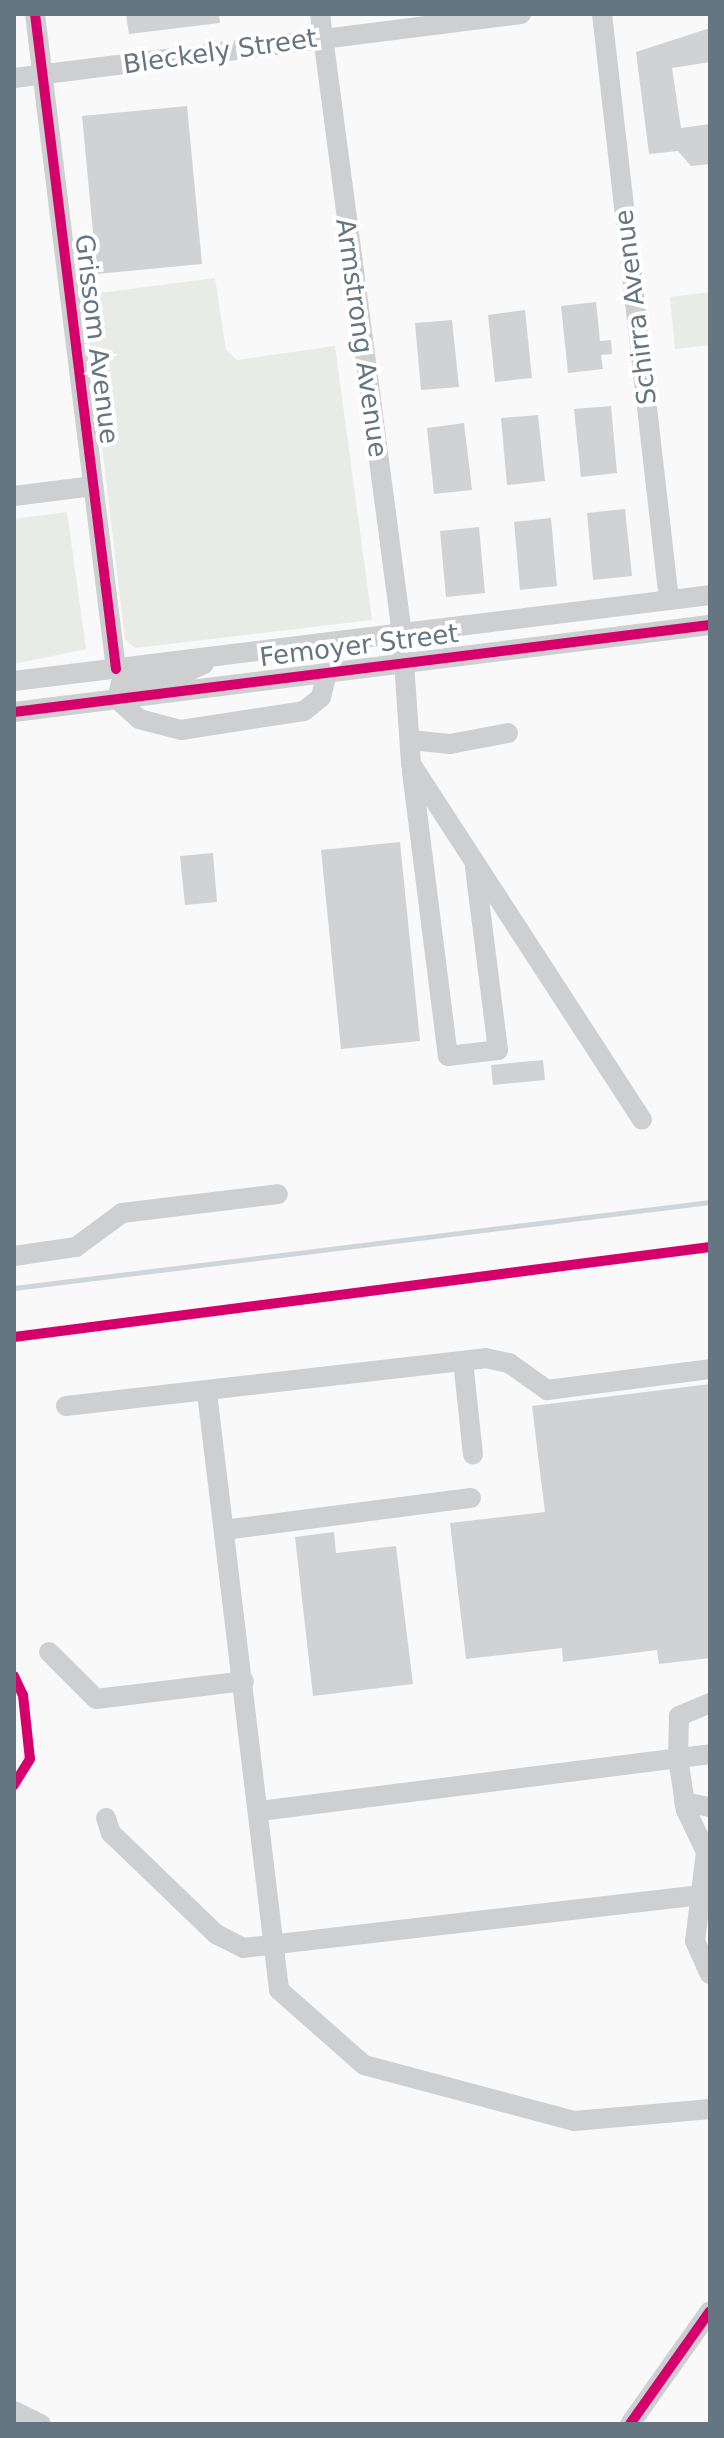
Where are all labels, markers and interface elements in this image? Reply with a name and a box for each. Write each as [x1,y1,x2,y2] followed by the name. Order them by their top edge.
[121,23,319,81] street label: Bleckely Street
[609,208,663,406] street label: Schirra Avenue
[329,217,393,459] street label: Armstrong Avenue
[68,232,124,446] street label: Grissom Avenue
[258,618,460,674] street label: Femoyer Street

